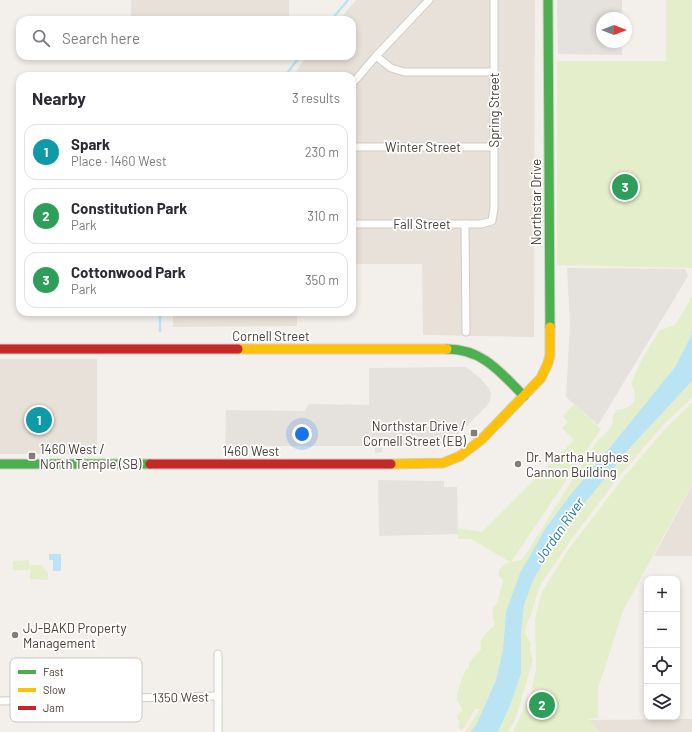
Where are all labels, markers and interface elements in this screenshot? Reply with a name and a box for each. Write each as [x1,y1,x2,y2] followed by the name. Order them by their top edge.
[596,12,632,48] north arrow
[16,16,356,60] search box
[30,27,52,49] icon: search
[62,29,140,47] text: Search here
[486,73,502,147] street label: Spring Street
[32,88,86,108] text: Nearby
[292,90,340,106] text: 3 results
[71,135,110,153] text: Spark
[385,139,461,155] street label: Winter Street
[44,144,48,160] text: 1
[305,144,339,160] text: 230 m
[71,153,167,169] text: Place · 1460 West
[528,159,544,245] street label: Northstar Drive
[612,172,638,202] pin: 3
[71,199,187,217] text: Constitution Park
[42,208,50,224] text: 2
[307,208,339,224] text: 310 m
[393,216,451,232] street label: Fall Street
[71,217,97,233] text: Park
[71,263,186,281] text: Cottonwood Park
[42,272,50,288] text: 3
[305,272,339,288] text: 350 m
[71,281,97,297] text: Park
[232,328,310,344] street label: Cornell Street
[26,405,52,435] pin: 1
[363,418,467,449] place label: Northstar Drive / Cornell Street (EB)
[292,424,312,444] your location
[469,428,479,438] marker: Northstar Drive / Cornell Street (EB)
[40,441,142,472] place label: 1460 West / North Temple (SB)
[223,443,279,459] street label: 1460 West
[526,449,629,480] place label: Dr. Martha Hughes Cannon Building
[27,451,37,461] marker: 1460 West / North Temple (SB)
[513,459,523,469] marker: Dr. Martha Hughes Cannon Building
[530,493,588,566] water label: Jordan River
[644,576,680,720] map controls
[644,576,680,612] button: +
[644,612,680,648] button: −
[23,620,127,651] place label: JJ-BAKD Property Management
[10,630,20,640] marker: JJ-BAKD Property Management
[644,648,680,684] button: locate
[10,658,142,722] legend
[43,665,64,678] text: Fast
[43,683,66,696] text: Slow
[644,684,680,720] button: layers
[153,689,209,705] street label: 1350 West
[529,690,555,720] pin: 2
[43,701,64,714] text: Jam

